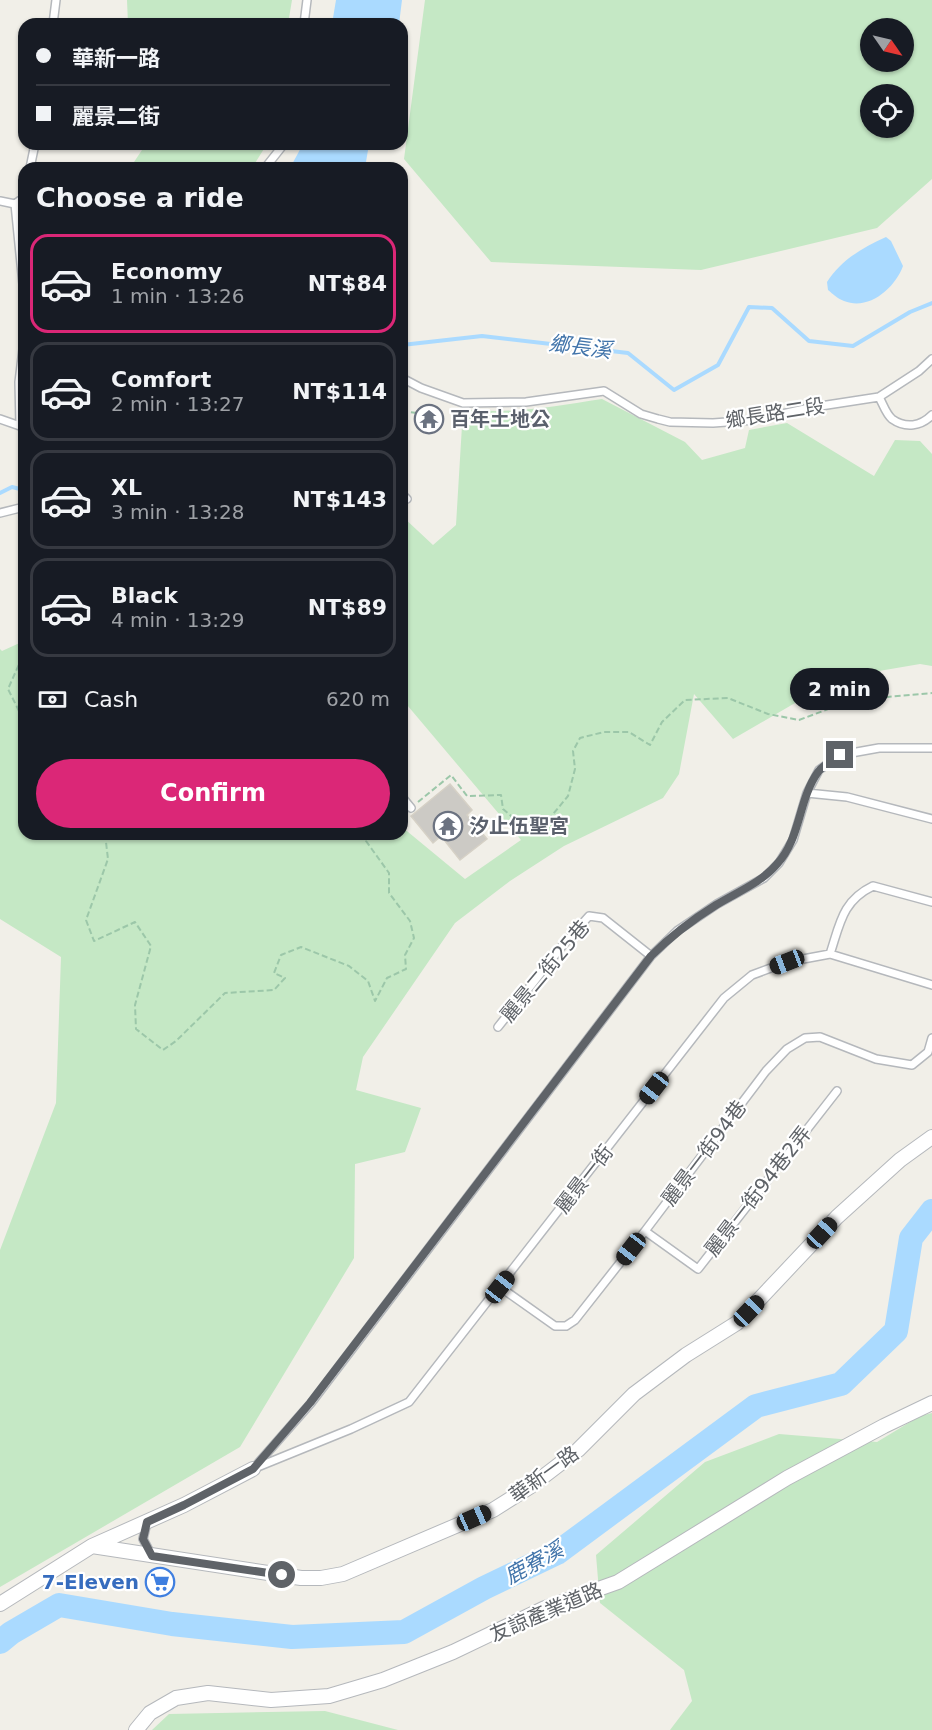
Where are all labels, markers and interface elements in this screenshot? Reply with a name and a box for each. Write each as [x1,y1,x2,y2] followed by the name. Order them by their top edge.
[860,18,914,72] north arrow
[860,18,914,138] map controls
[72,46,160,71] text: 華新一路
[860,84,914,138] button: locate
[72,104,160,129] text: 麗景二街
[36,182,244,213] text: Choose a ride
[39,257,93,311] icon: car
[111,259,222,284] text: Economy
[308,271,387,296] text: NT$84
[111,284,245,308] text: 1 min · 13:26
[547,331,616,363] water label: 鄉長溪
[39,365,93,419] icon: car
[111,367,211,392] text: Comfort
[292,379,387,404] text: NT$114
[111,392,245,416] text: 2 min · 13:27
[724,393,826,433] street label: 鄉長路二段
[413,403,445,435] temple icon: 百年土地公
[450,407,550,431] place label: 百年土地公
[39,473,93,527] icon: car
[111,475,142,500] text: XL
[292,487,387,512] text: NT$143
[111,500,245,524] text: 3 min · 13:28
[39,581,93,635] icon: car
[111,583,178,608] text: Black
[308,595,387,620] text: NT$89
[111,608,245,632] text: 4 min · 13:29
[790,668,890,710] callout: 2 min
[808,677,871,701] text: 2 min
[36,683,69,716] icon: cash
[84,687,138,712] text: Cash
[326,687,390,711] text: 620 m
[826,741,853,768] route end
[36,759,390,828] button: Confirm
[432,810,464,842] temple icon: 汐止伍聖宮
[469,814,569,838] place label: 汐止伍聖宮
[495,915,595,1027] street label: 麗景二街25巷
[767,947,807,977] car
[636,1068,672,1108] car
[657,1096,751,1210] street label: 麗景一街94巷
[700,1121,816,1261] street label: 麗景一街94巷2弄
[550,1140,618,1218] street label: 麗景一街
[803,1214,841,1252] car
[613,1229,649,1269] car
[482,1267,518,1307] car
[730,1292,768,1330] car
[505,1441,583,1507] street label: 華新一路
[454,1502,494,1534] car
[501,1536,570,1589] water label: 鹿寮溪
[268,1561,295,1588] route start
[144,1566,176,1598] supermarket icon: 7-Eleven
[42,1570,139,1594] place label: 7-Eleven
[486,1578,606,1646] street label: 友諒產業道路

